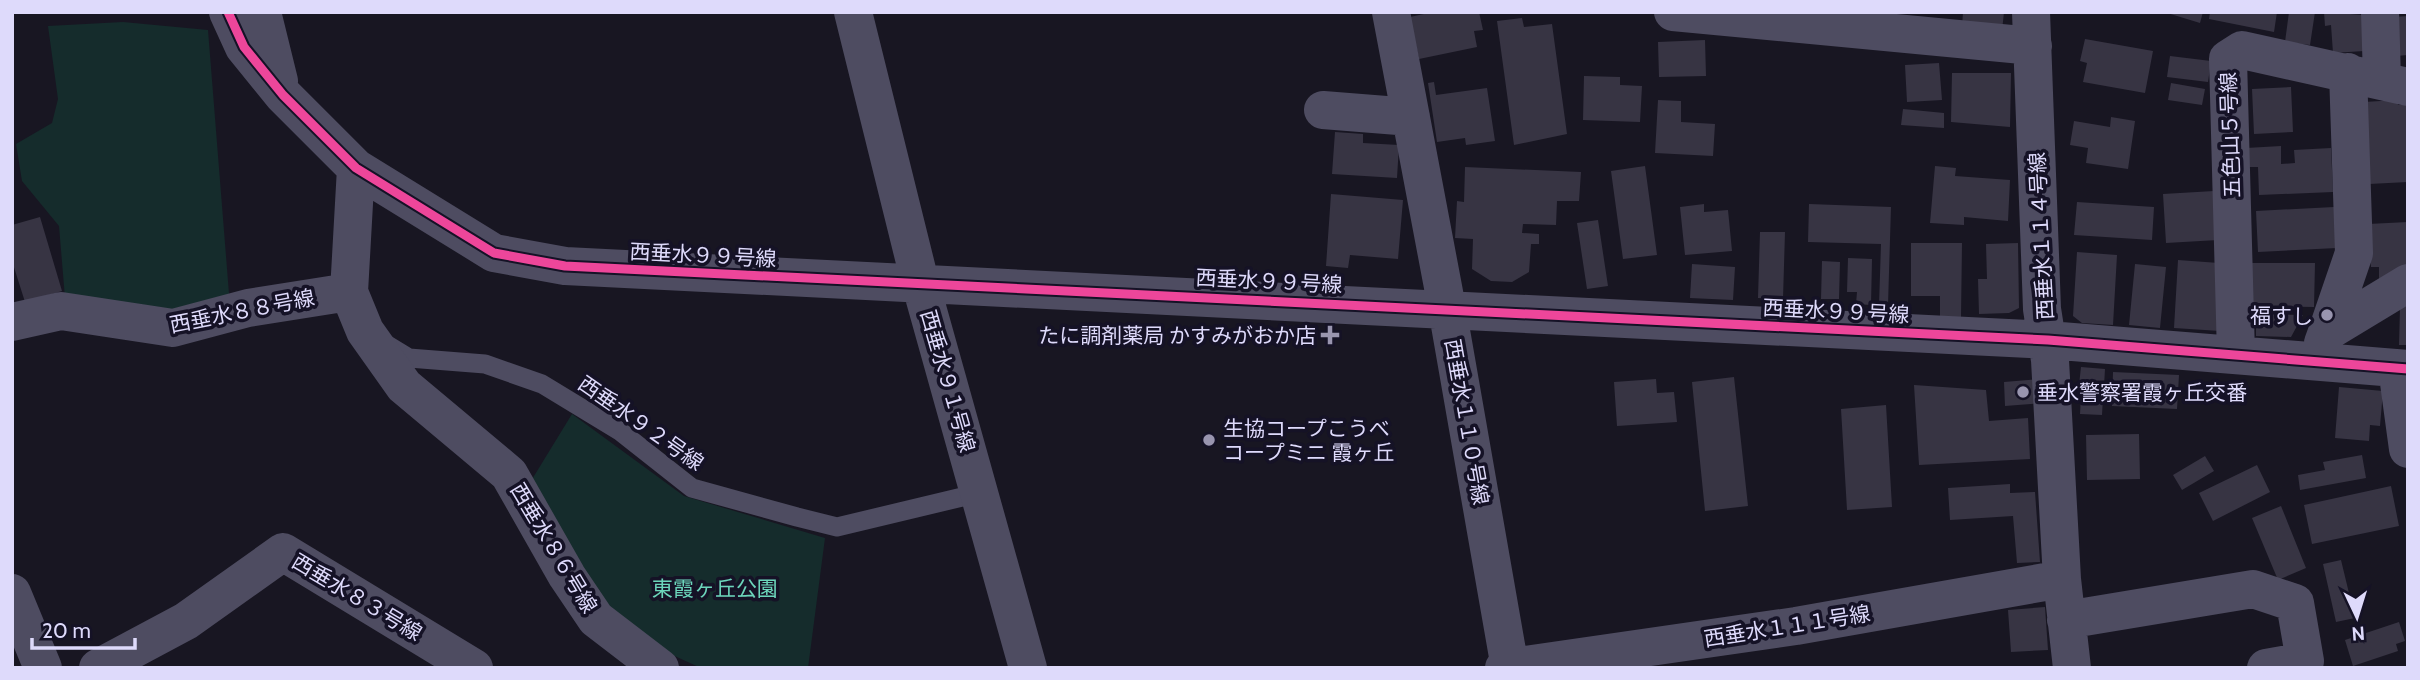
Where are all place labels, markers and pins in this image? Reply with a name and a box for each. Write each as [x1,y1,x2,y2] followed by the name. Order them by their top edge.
[2250,303,2313,328] place label: 福すし
[2319,307,2335,323] marker: 福すし
[1038,323,1316,348] place label: たに調剤薬局 かすみがおか店
[1322,327,1338,343] marker: たに調剤薬局 かすみがおか店
[2037,380,2247,405] place label: 垂水警察署霞ヶ丘交番
[2015,384,2031,400] marker: 垂水警察署霞ヶ丘交番
[1223,416,1394,465] place label: 生協コープこうべ コープミニ 霞ヶ丘
[1201,432,1217,448] marker: 生協コープこうべ コープミニ 霞ヶ丘

